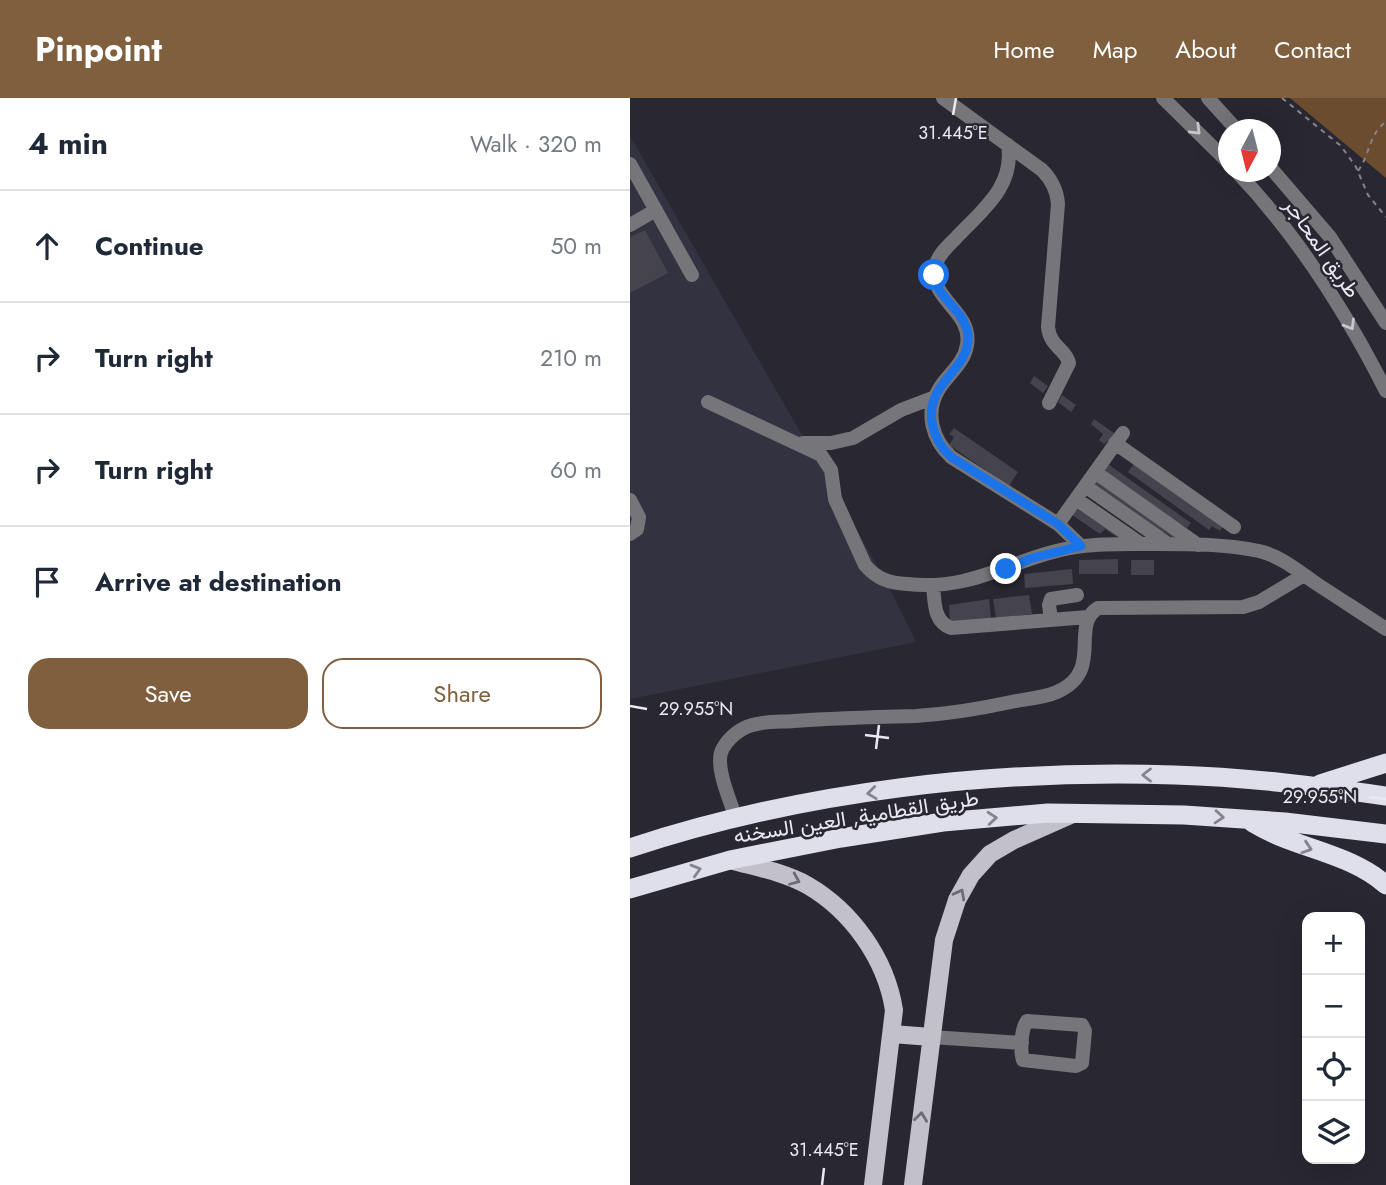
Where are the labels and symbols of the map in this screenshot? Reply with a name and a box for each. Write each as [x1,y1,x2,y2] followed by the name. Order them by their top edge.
[1218,119,1281,182] north arrow
[918,120,988,146] text: 31.445°E
[1188,121,1201,134] one-way arrow
[1276,191,1367,304] street label: طريق المحاجر
[918,259,949,290] route start
[1342,317,1355,330] one-way arrow
[990,553,1021,584] route end
[659,696,733,722] text: 29.955°N
[1142,767,1152,783] one-way arrow
[731,783,981,851] street label: طريق القطامية, العين السخنه
[1283,784,1357,810] text: 29.955°N
[866,785,878,800] one-way arrow
[1213,809,1224,824] one-way arrow
[986,811,997,826] one-way arrow
[1301,840,1313,854] one-way arrow
[689,863,701,878] one-way arrow
[788,872,800,886] one-way arrow
[952,889,965,901] one-way arrow
[914,1111,929,1123] one-way arrow
[789,1137,859,1163] text: 31.445°E

